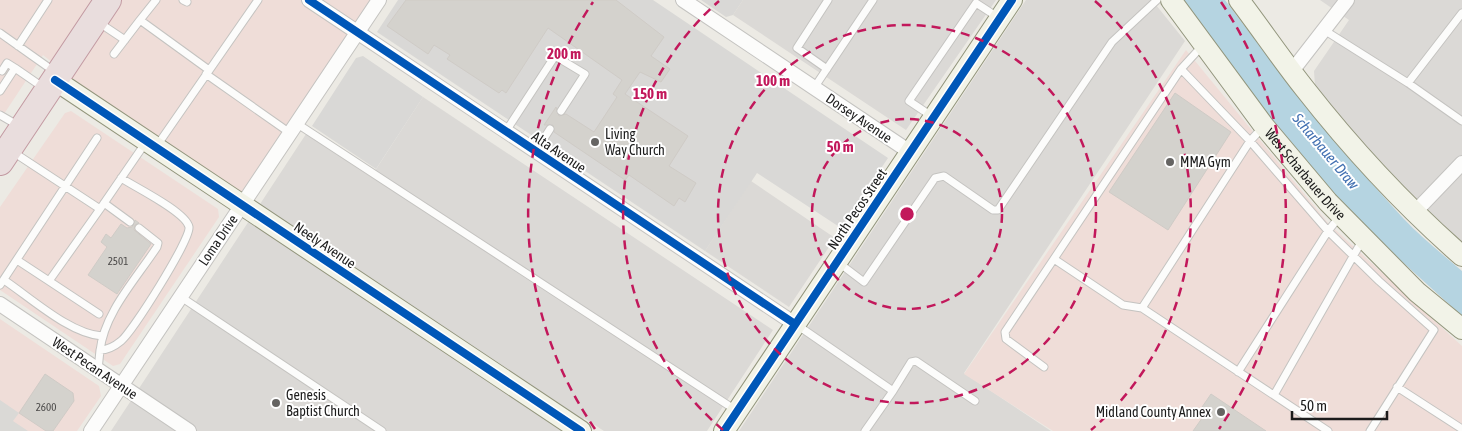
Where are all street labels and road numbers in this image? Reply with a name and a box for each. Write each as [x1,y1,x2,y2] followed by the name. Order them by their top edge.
[823,90,895,146] street label: Dorsey Avenue
[1262,125,1349,223] street label: West Scharbauer Drive
[529,128,589,176] street label: Alta Avenue
[824,166,890,252] street label: North Pecos Street
[195,212,241,268] street label: Loma Drive
[291,219,359,271] street label: Neely Avenue
[49,334,141,402] street label: West Pecan Avenue

